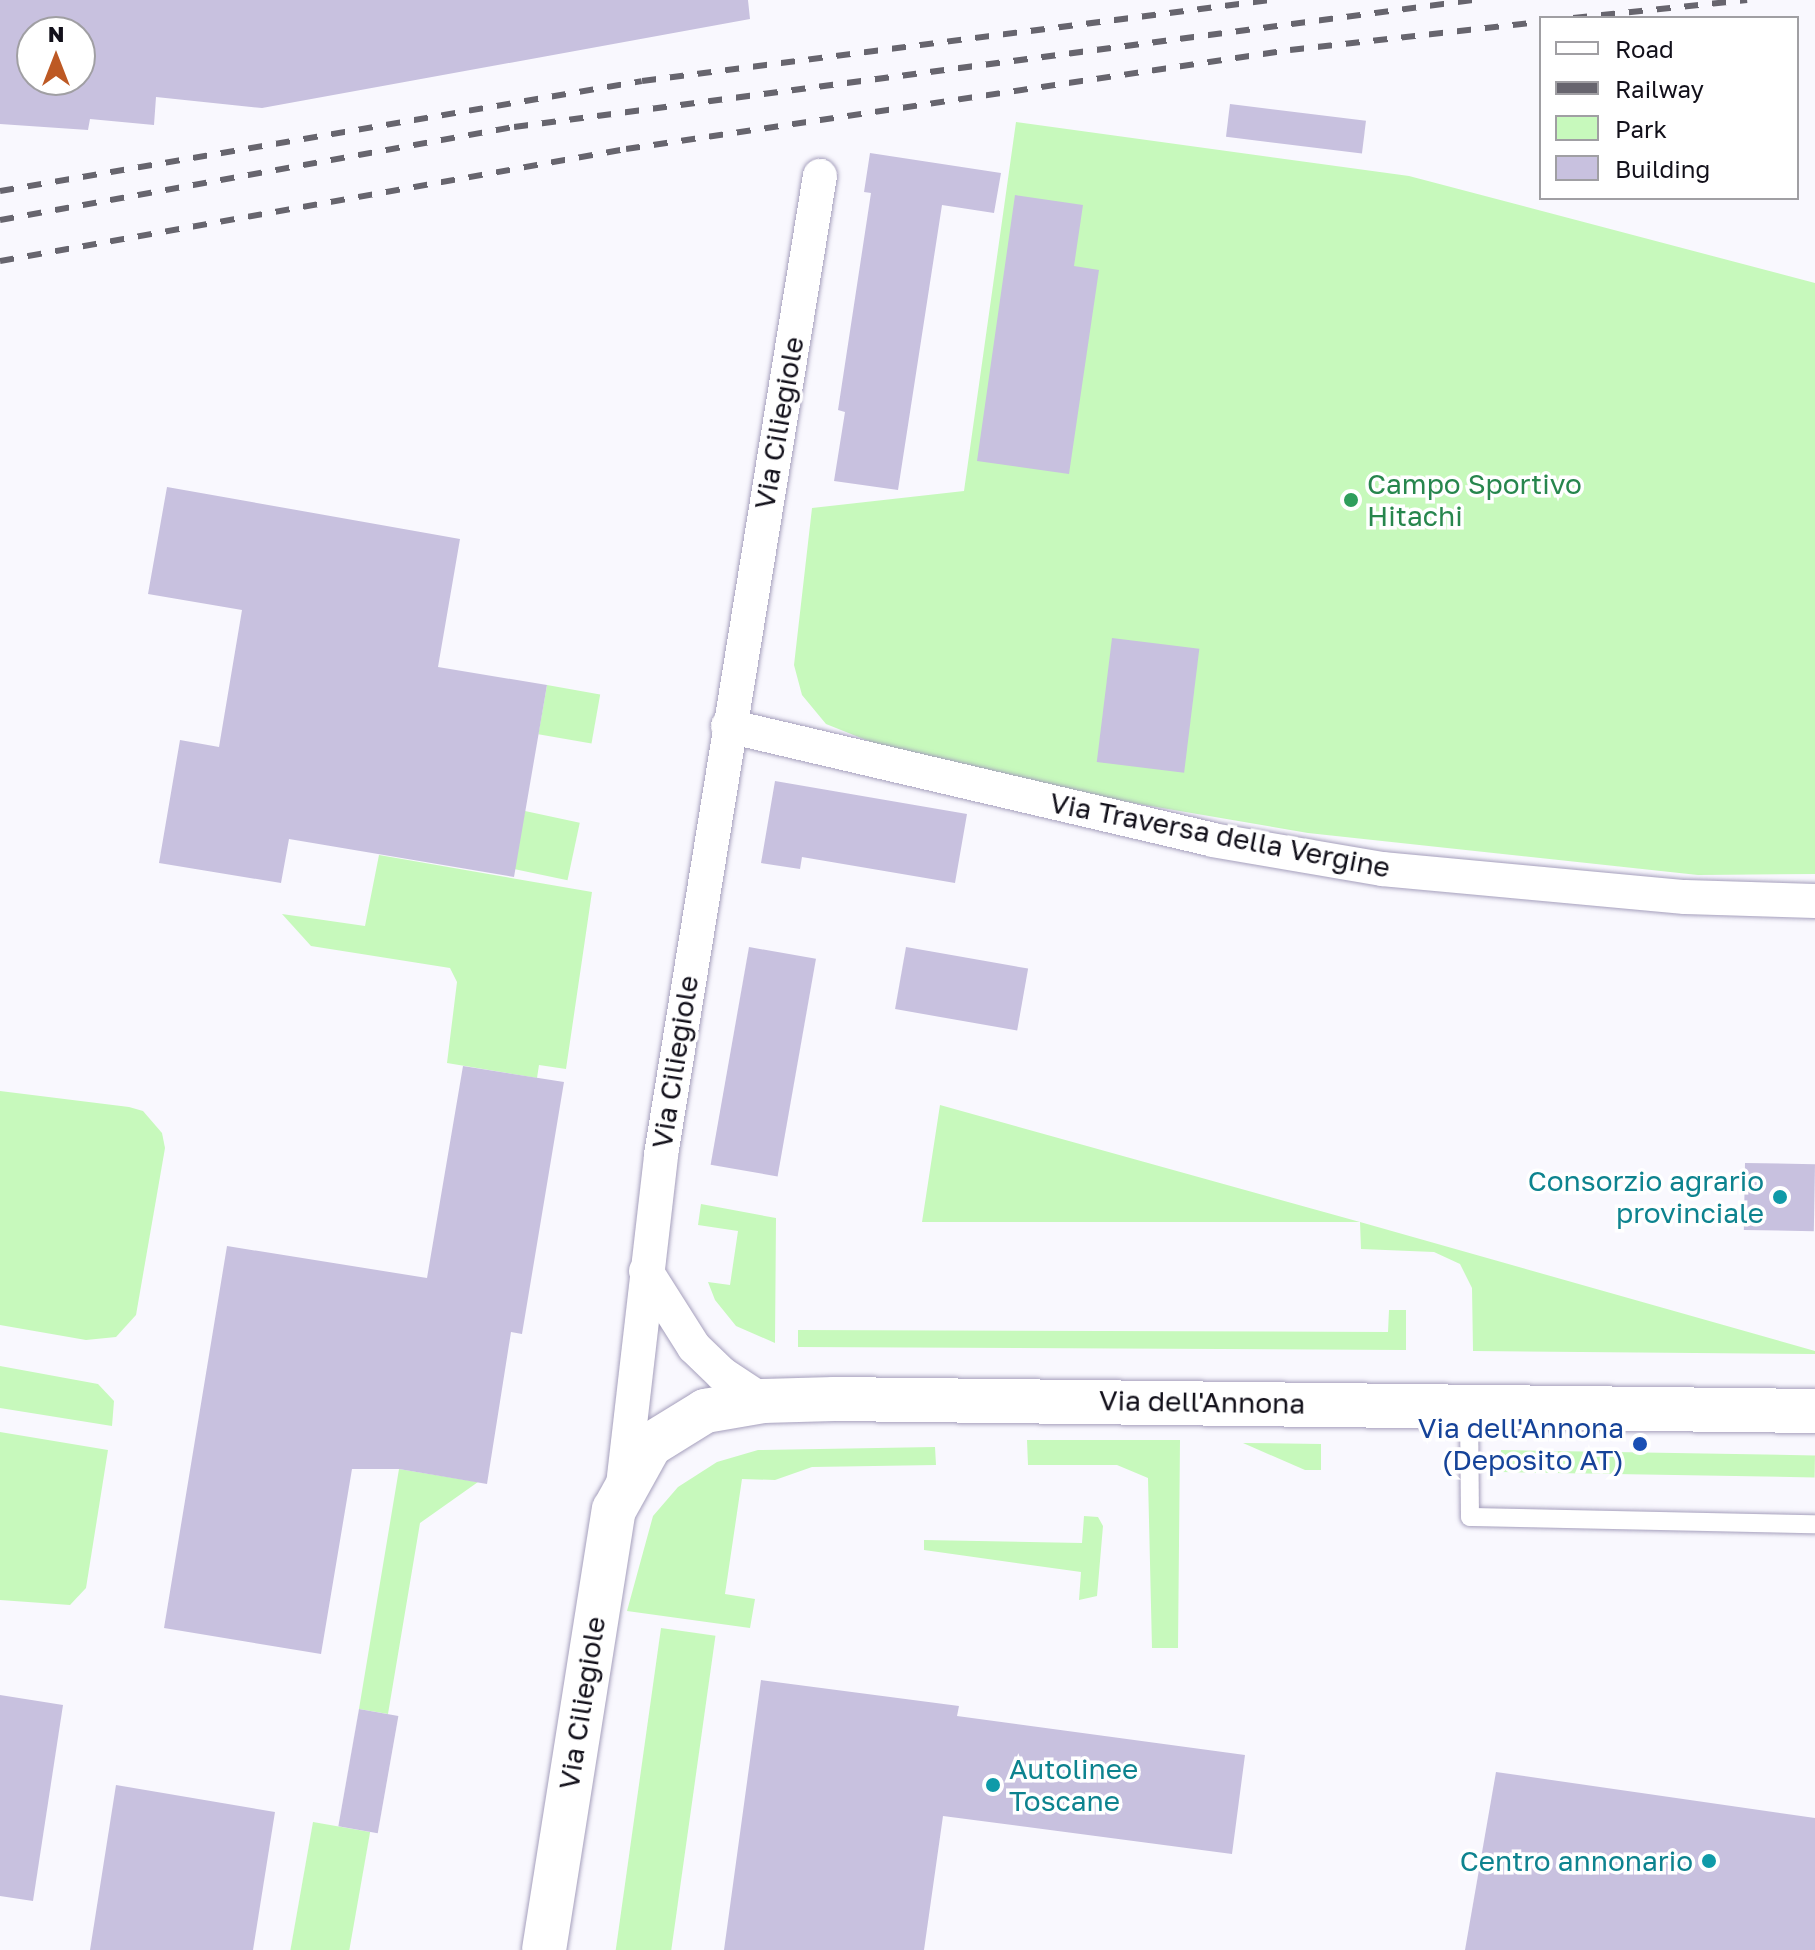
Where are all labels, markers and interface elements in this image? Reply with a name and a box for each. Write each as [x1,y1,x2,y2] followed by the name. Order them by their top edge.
[16,16,96,96] north arrow
[1539,16,1799,200] legend
[48,20,64,47] text: N
[1615,34,1674,63] text: Road
[1615,74,1704,103] text: Railway
[1615,114,1667,143] text: Park
[1615,154,1710,183] text: Building
[747,334,811,512] street label: Via Ciliegiole
[1367,467,1582,533] place label: Campo Sportivo Hitachi
[1342,491,1360,509] marker: Campo Sportivo Hitachi
[1047,785,1393,885] street label: Via Traversa della Vergine
[645,973,705,1151] street label: Via Ciliegiole
[1528,1164,1764,1230] place label: Consorzio agrario provinciale
[1771,1188,1789,1206] marker: Consorzio agrario provinciale
[1099,1383,1305,1421] street label: Via dell'Annona
[1418,1411,1624,1477] place label: Via dell'Annona (Deposito AT)
[1631,1435,1649,1453] marker: Via dell'Annona (Deposito AT)
[552,1614,612,1792] street label: Via Ciliegiole
[1009,1752,1138,1818] place label: Autolinee Toscane
[984,1776,1002,1794] marker: Autolinee Toscane
[1460,1844,1693,1878] place label: Centro annonario
[1700,1852,1718,1870] marker: Centro annonario

